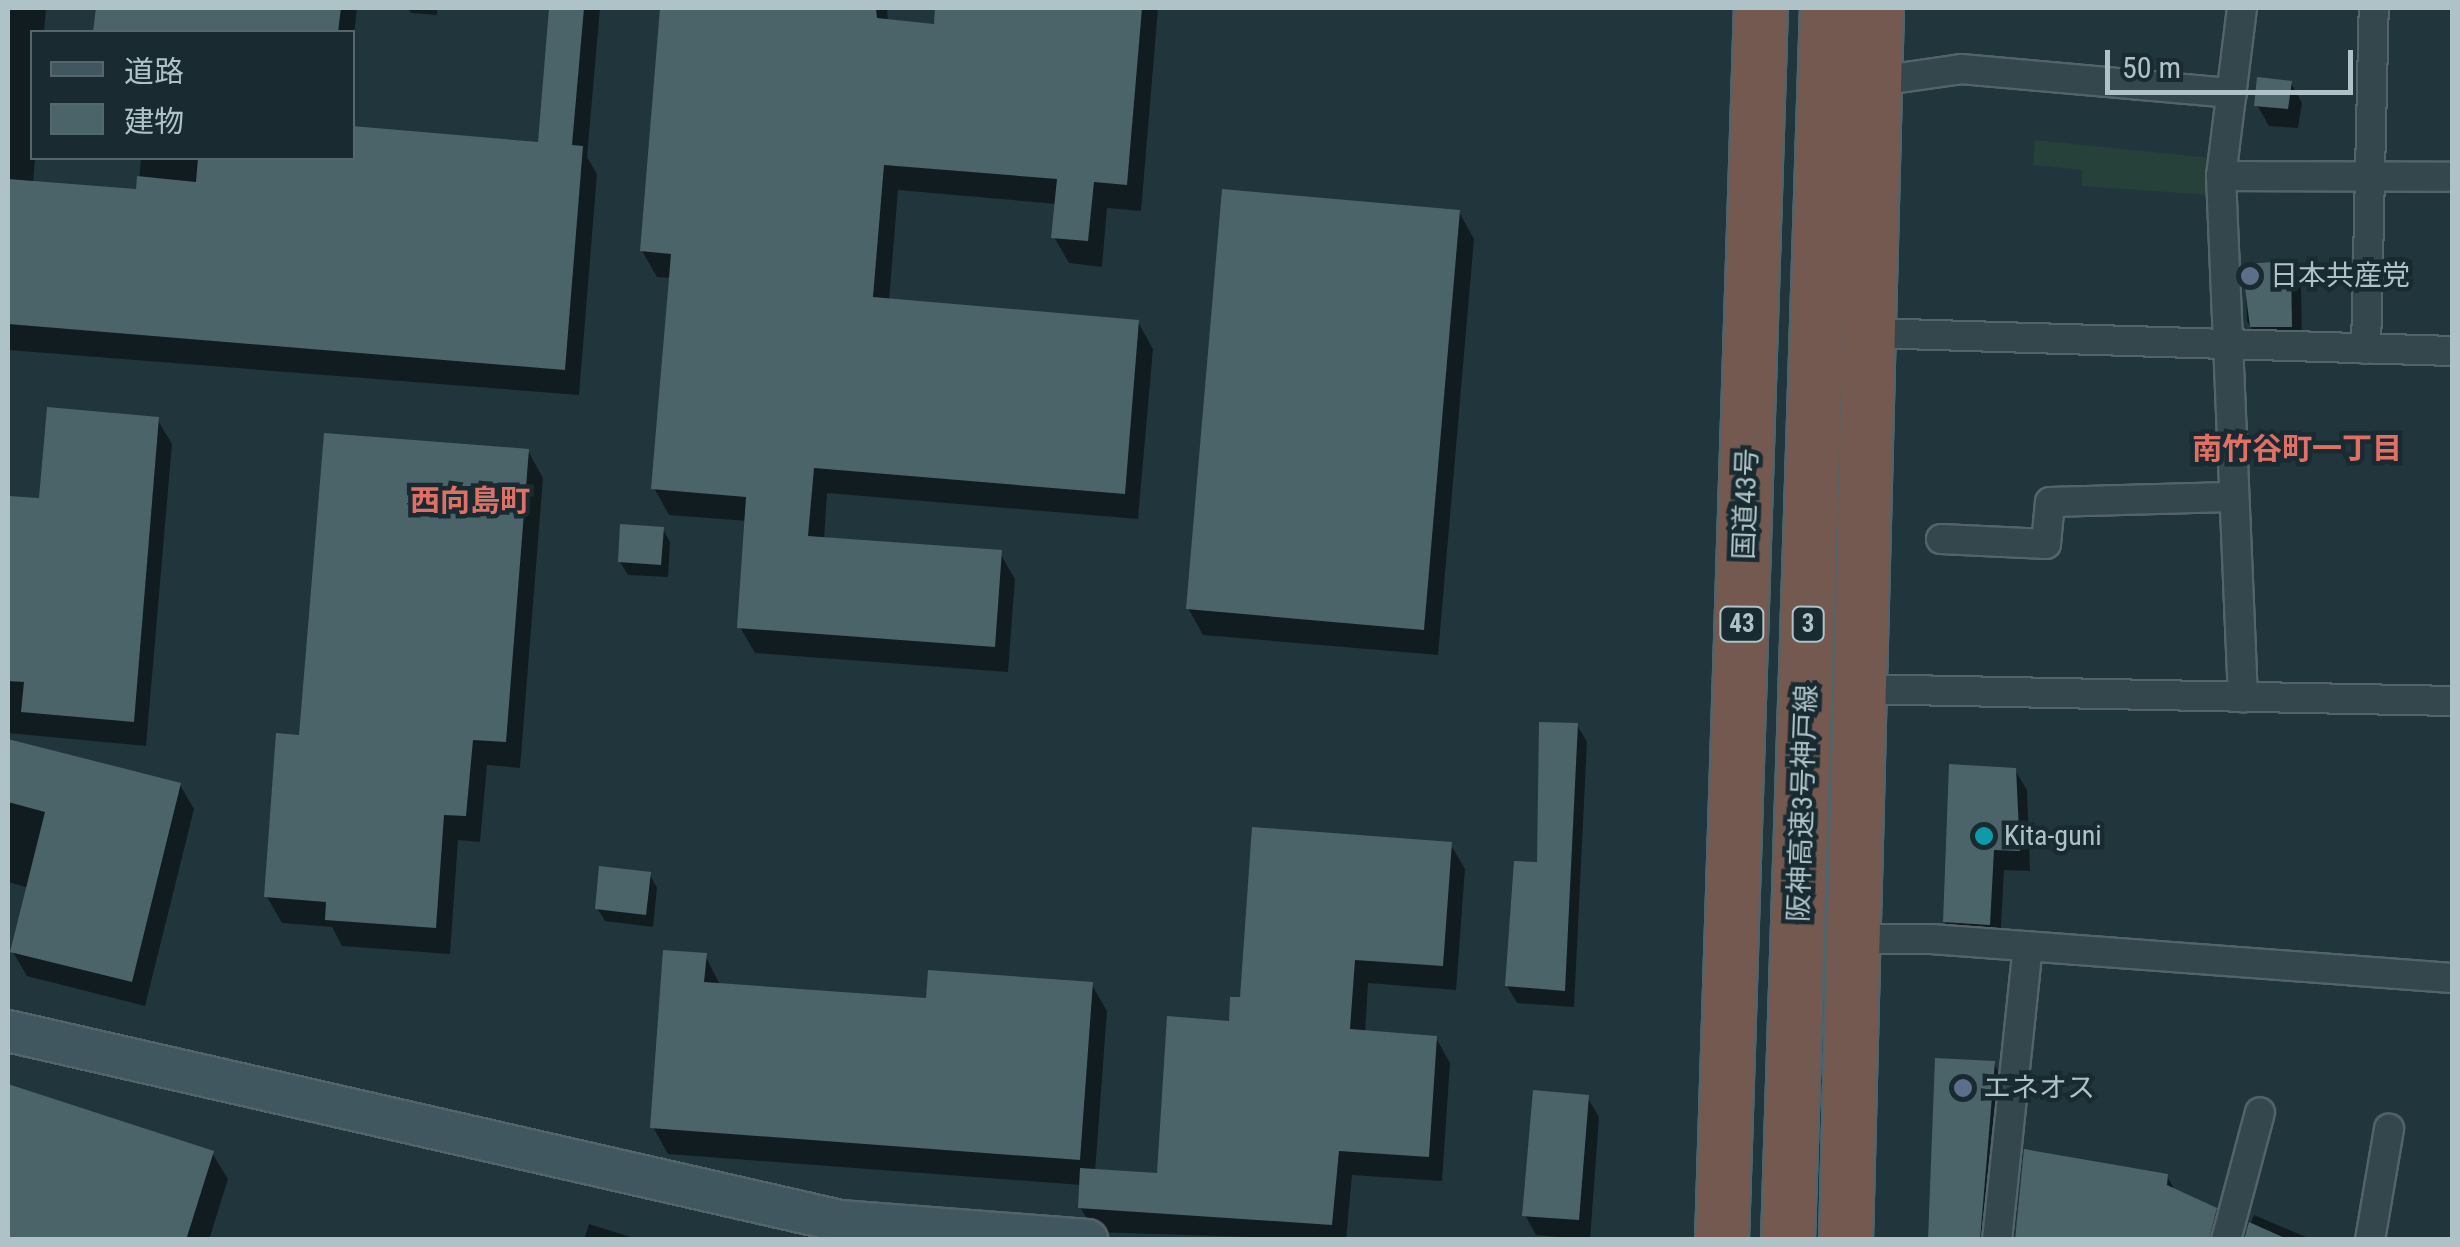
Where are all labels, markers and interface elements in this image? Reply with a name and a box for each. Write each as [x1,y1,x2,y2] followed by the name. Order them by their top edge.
[30,30,355,160] legend
[2110,30,2358,92] scale bar
[2122,50,2181,85] text: 50 m
[124,54,184,89] text: 道路
[124,104,184,139] text: 建物
[2270,259,2410,293] place label: 日本共産党
[2239,265,2261,287] marker: 日本共産党
[2192,431,2402,467] district label: 南竹谷町一丁目
[1727,448,1765,560] street label: 国道43号
[410,483,530,519] district label: 西向島町
[1717,604,1767,644] road number: 43
[1790,604,1826,644] road number: 3
[1782,684,1824,922] street label: 阪神高速3号神戸線
[2004,819,2102,853] place label: Kita-guni
[1973,825,1995,847] marker: Kita-guni
[1983,1071,2095,1105] place label: エネオス
[1952,1077,1974,1099] marker: エネオス

